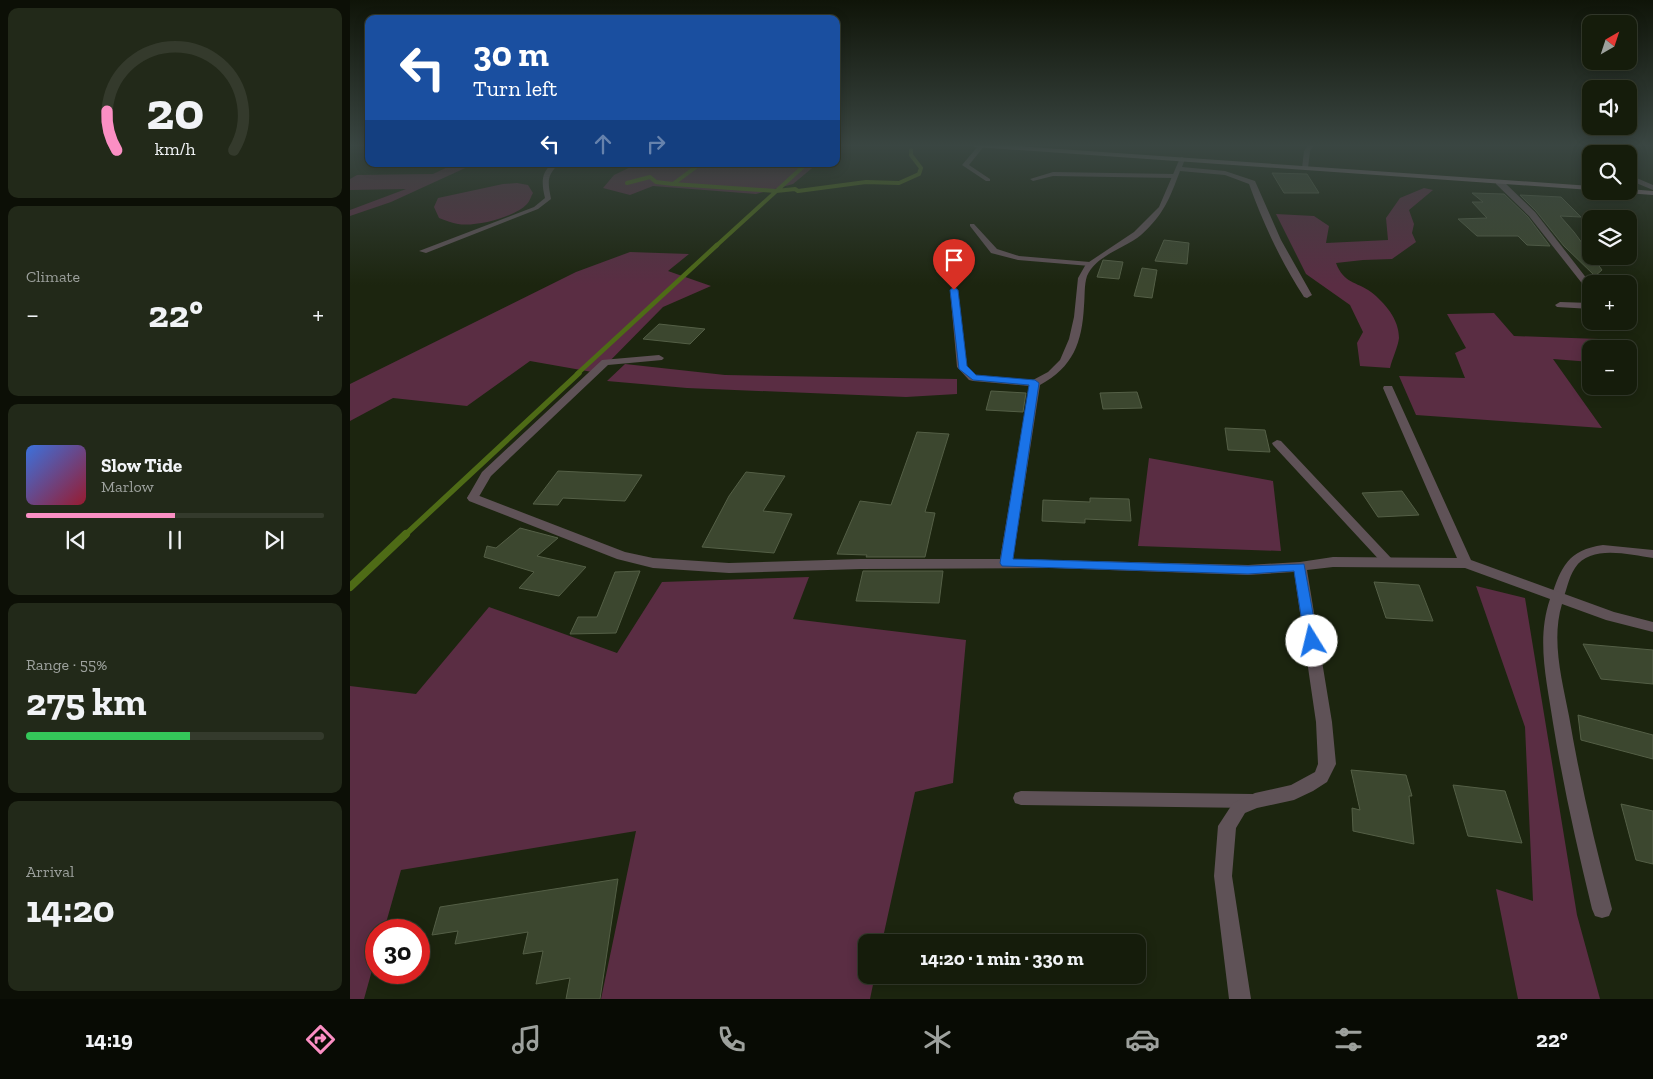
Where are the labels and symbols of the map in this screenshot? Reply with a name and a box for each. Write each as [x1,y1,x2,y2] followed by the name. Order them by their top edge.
[1582,15,1638,70] north arrow
[933,239,975,290] pin
[1285,614,1337,666] position arrow
[365,919,430,984] speed limit sign: 30

